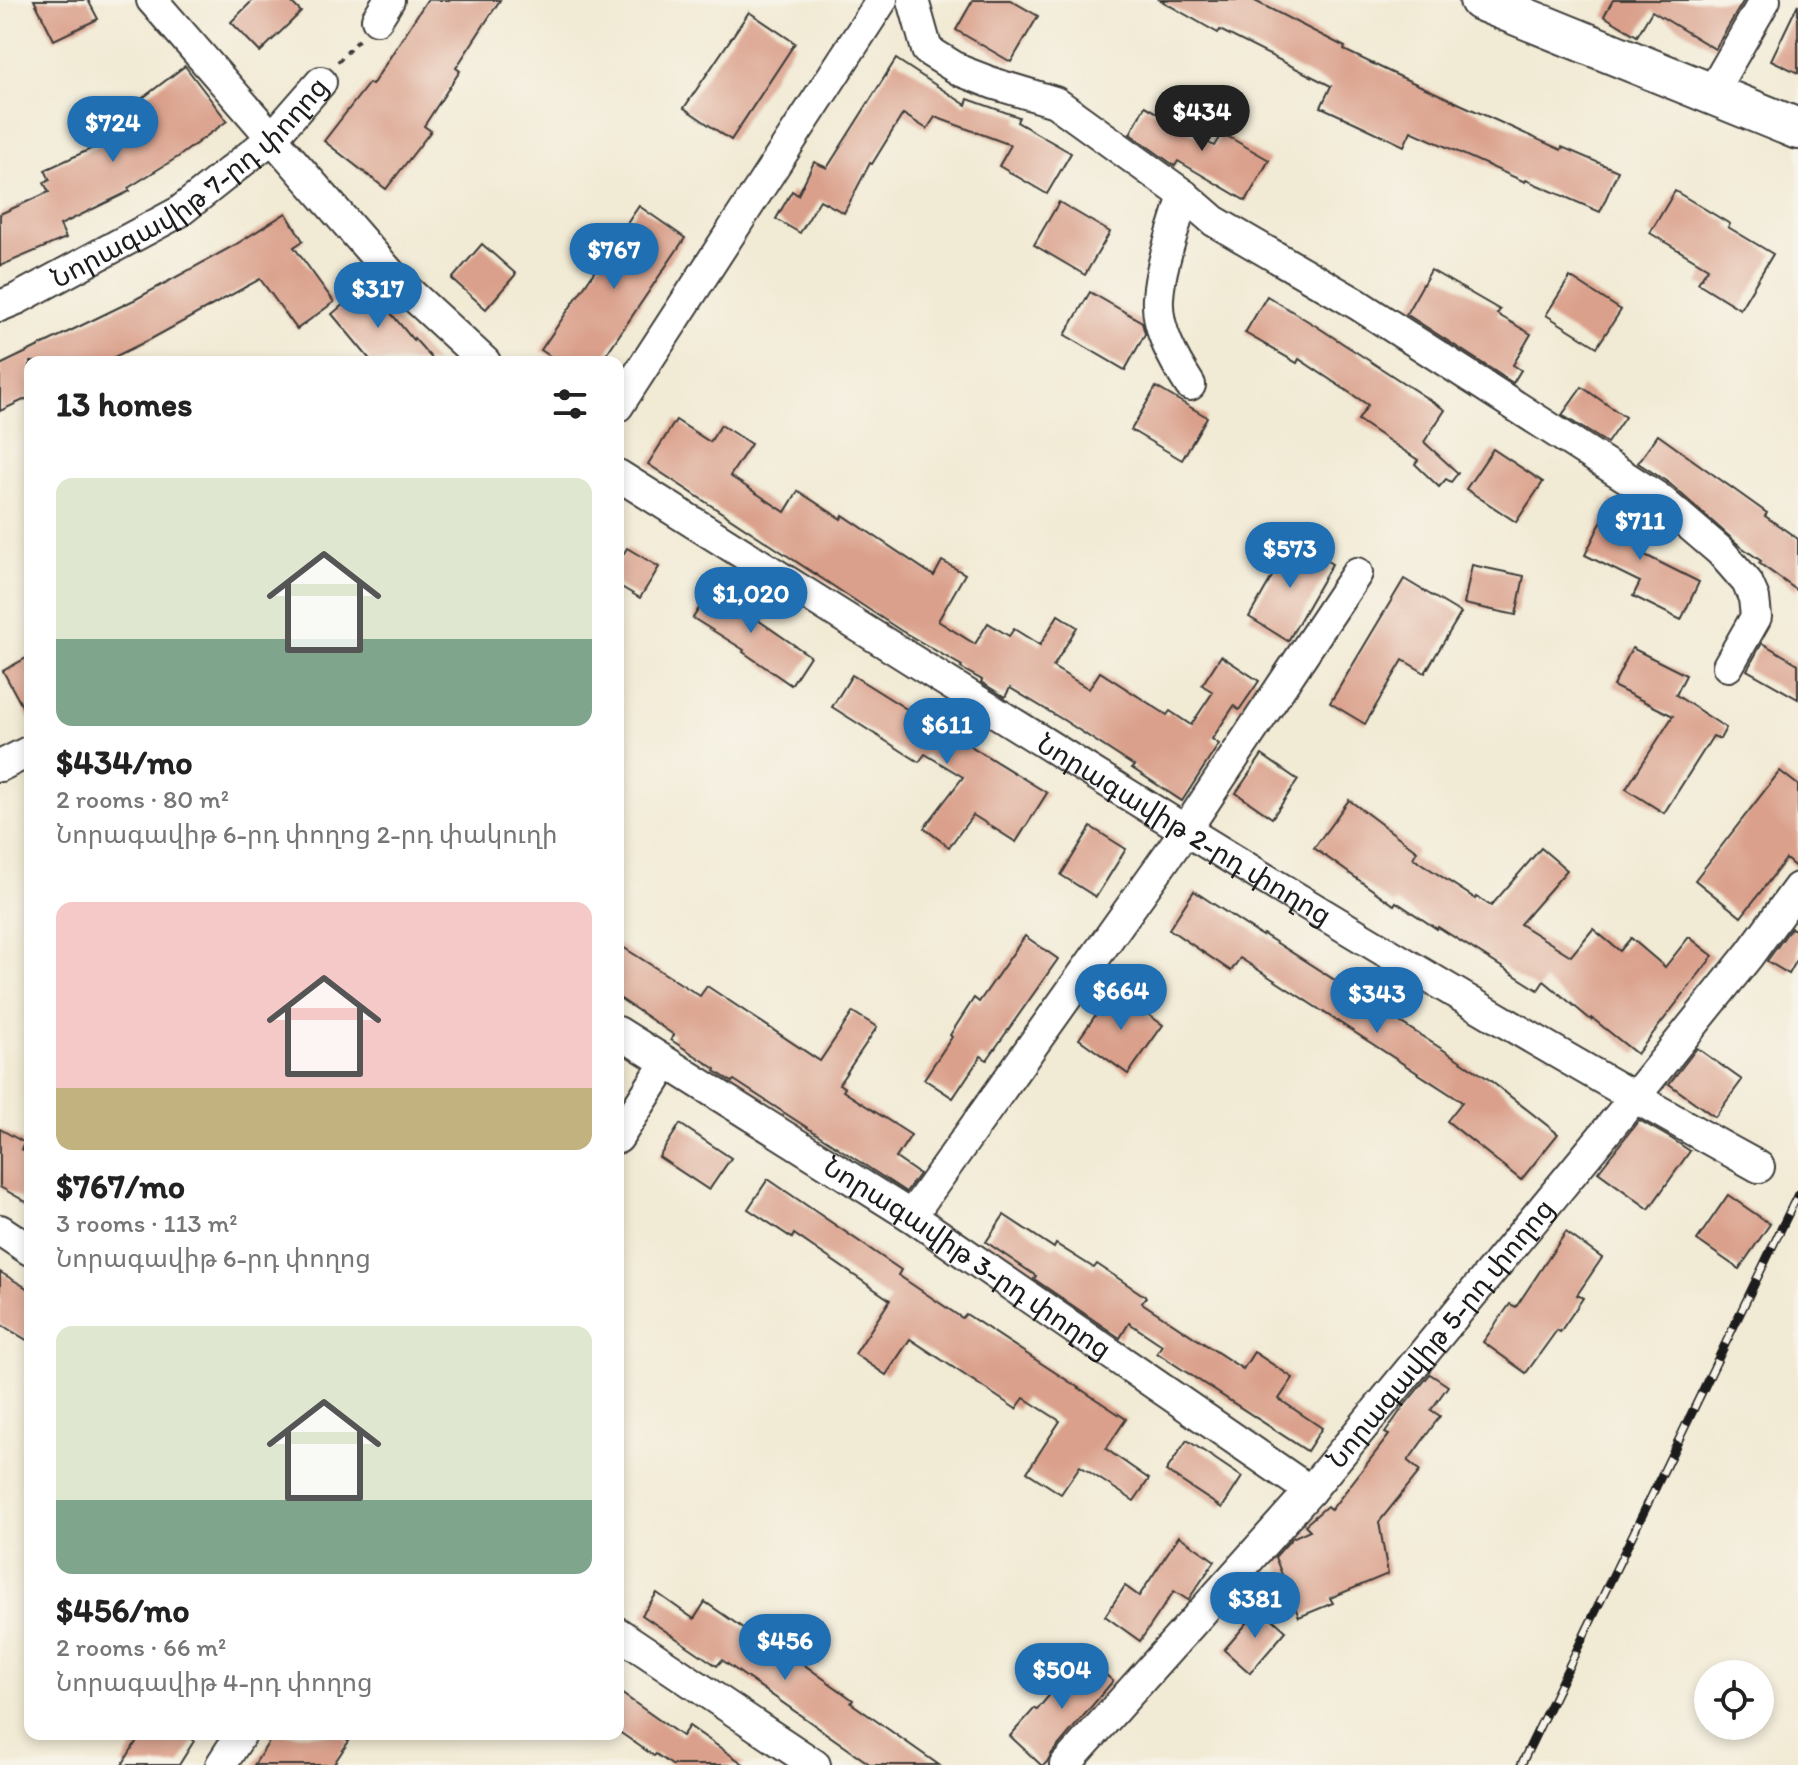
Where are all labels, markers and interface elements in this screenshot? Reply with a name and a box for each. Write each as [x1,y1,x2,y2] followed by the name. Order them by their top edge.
[45,70,335,295] street label: Նորագավիթ 7-րդ փողոց
[1155,85,1249,153] pin: $434
[1173,95,1231,127] text: $434
[66,96,160,164] pin: $724
[85,106,141,138] text: $724
[567,223,661,291] pin: $767
[588,233,640,265] text: $767
[331,262,425,330] pin: $317
[352,272,404,304] text: $317
[548,382,592,426] icon: filters
[56,384,192,425] text: 13 homes
[1593,494,1687,562] pin: $711
[1615,504,1665,536] text: $711
[1243,522,1337,590] pin: $573
[252,530,396,674] icon: home
[1263,532,1317,564] text: $573
[686,567,816,635] pin: $1,020
[712,577,790,609] text: $1,020
[900,698,994,766] pin: $611
[921,708,973,740] text: $611
[1031,726,1338,932] street label: Նորագավիթ 2-րդ փողոց
[56,742,193,783] text: $434/mo
[56,783,229,815] text: 2 rooms · 80 m²
[56,818,558,850] text: Նորագավիթ 6-րդ փողոց 2-րդ փակուղի
[252,954,396,1098] icon: home
[1074,964,1168,1032] pin: $664
[1330,967,1424,1035] pin: $343
[1093,974,1149,1006] text: $664
[1348,977,1406,1009] text: $343
[817,1149,1118,1366] street label: Նորագավիթ 3-րդ փողոց
[56,1166,185,1207] text: $767/mo
[1319,1192,1561,1475] street label: Նորագավիթ 5-րդ փողոց
[56,1207,238,1239] text: 3 rooms · 113 m²
[56,1242,371,1274] text: Նորագավիթ 6-րդ փողոց
[252,1378,396,1522] icon: home
[1208,1572,1302,1640] pin: $381
[1228,1582,1282,1614] text: $381
[56,1590,190,1631] text: $456/mo
[738,1614,832,1682] pin: $456
[757,1624,813,1656] text: $456
[56,1631,226,1663] text: 2 rooms · 66 m²
[1015,1643,1109,1711] pin: $504
[1033,1653,1091,1685] text: $504
[1694,1660,1774,1740] map controls
[1694,1660,1774,1740] button: locate
[56,1666,373,1698] text: Նորագավիթ 4-րդ փողոց

